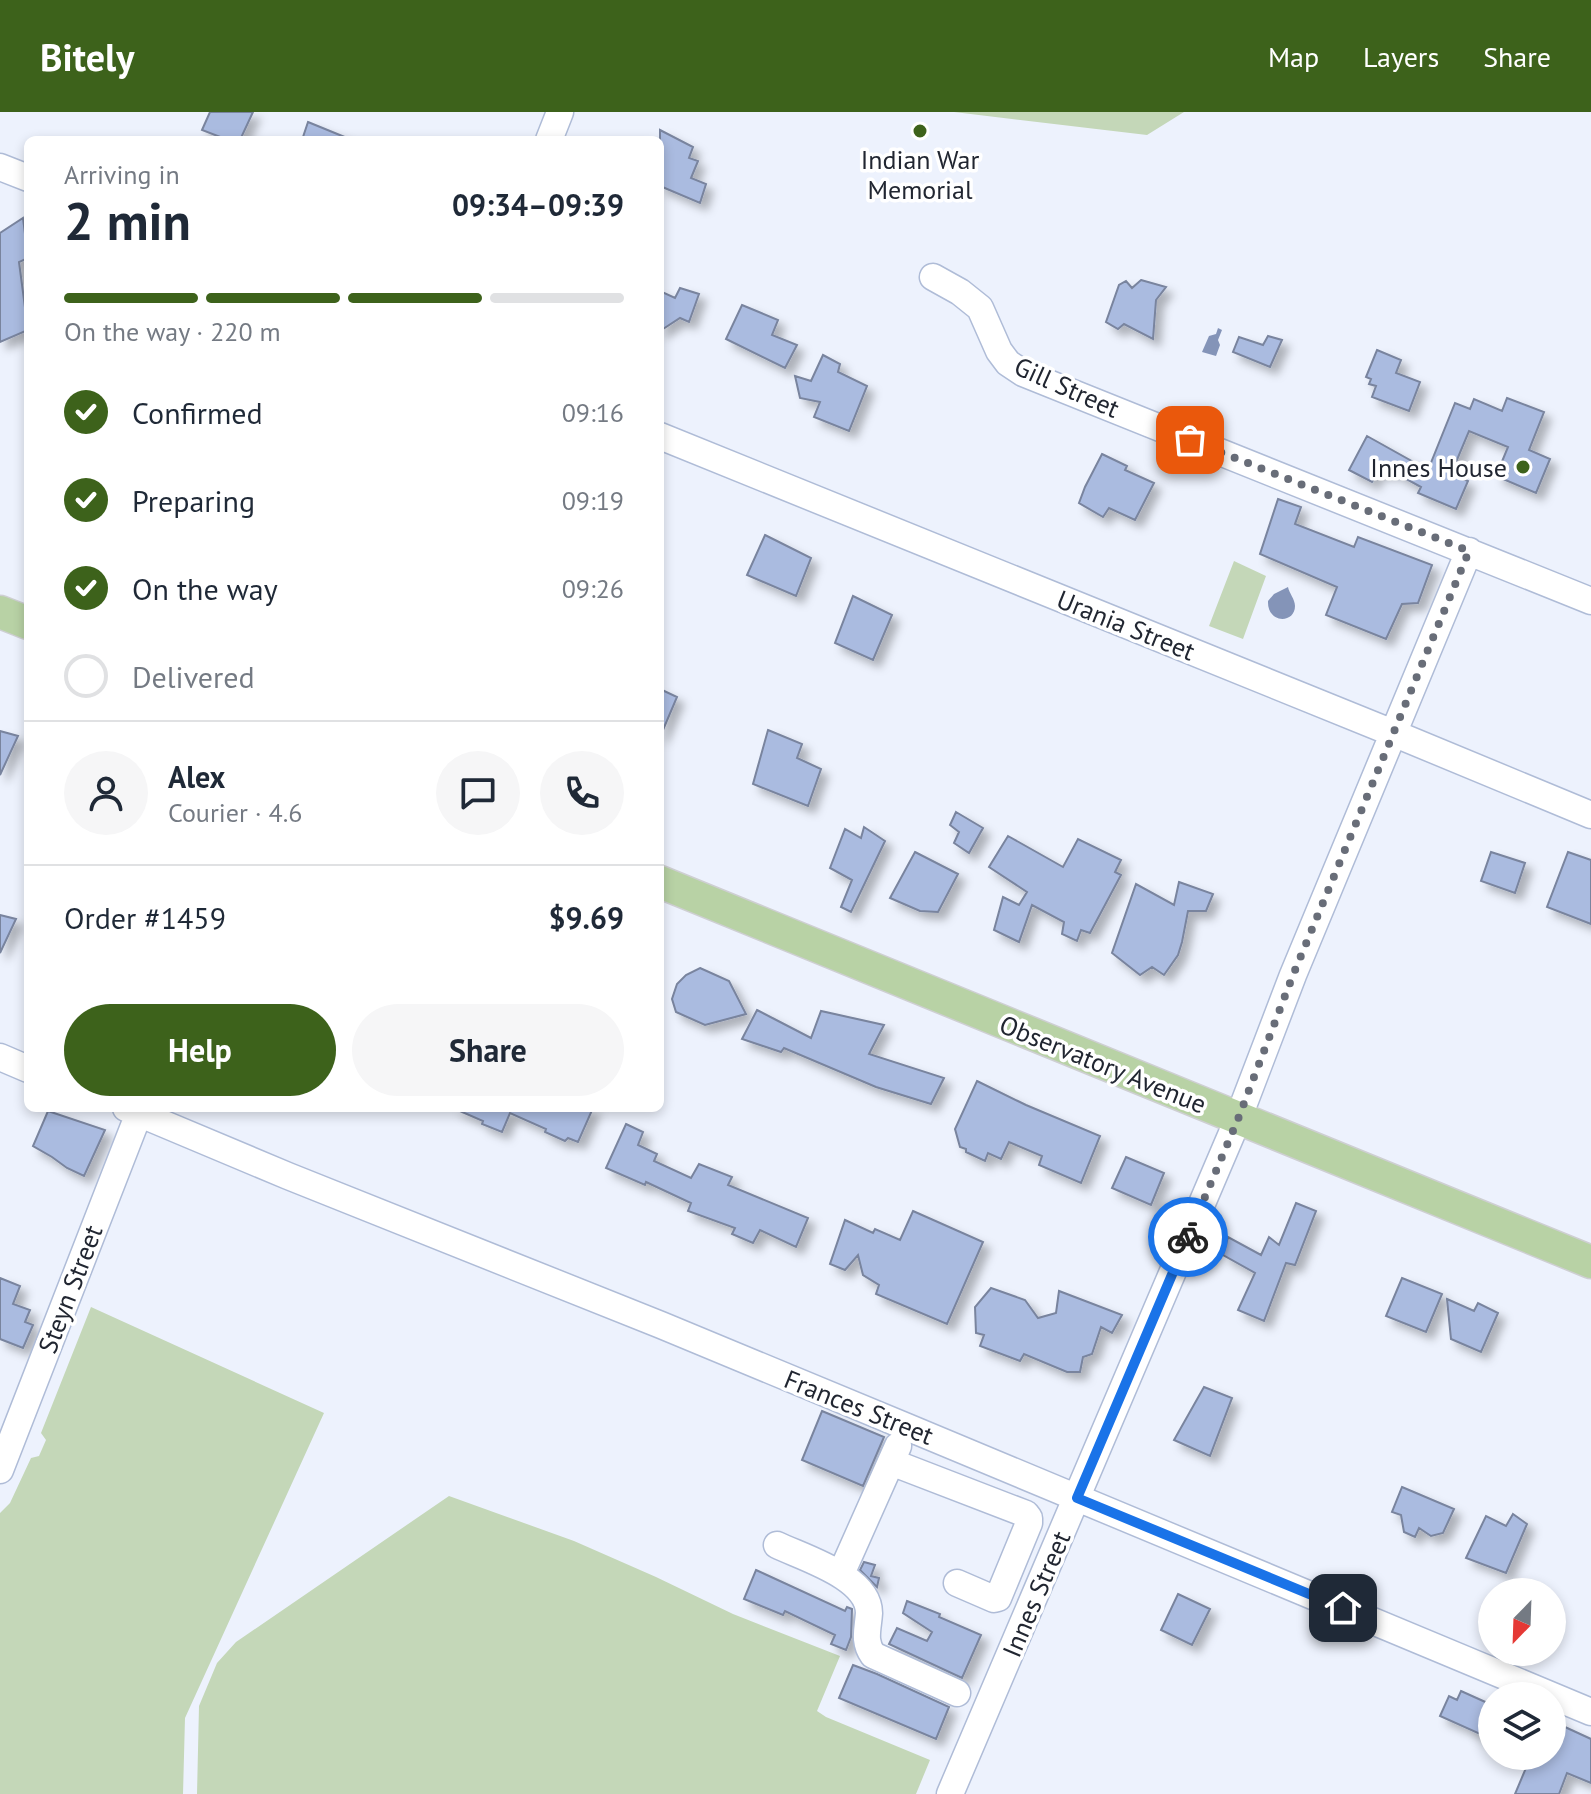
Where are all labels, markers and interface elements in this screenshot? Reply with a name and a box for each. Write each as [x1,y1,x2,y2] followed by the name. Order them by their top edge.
[40,32,134,81] text: Bitely
[1268,38,1319,75] text: Map
[1363,38,1439,75] text: Layers
[1483,38,1551,75] text: Share
[911,122,929,140] marker: Indian War Memorial
[861,143,979,206] place label: Indian War Memorial
[64,158,180,191] text: Arriving in
[452,185,624,224] text: 09:34–09:39
[64,187,191,254] text: 2 min
[64,315,281,348] text: On the way · 220 m
[1009,349,1125,425] street label: Gill Street
[64,390,108,434] icon: check
[132,393,263,432] text: Confirmed
[562,396,624,429] text: 09:16
[1156,406,1224,474] pin
[1168,418,1212,462] icon: bag
[1370,451,1507,484] place label: Innes House
[1514,458,1532,476] marker: Innes House
[64,478,108,522] icon: check
[132,481,255,520] text: Preparing
[562,484,624,517] text: 09:19
[64,566,108,610] icon: check
[132,569,278,608] text: On the way
[562,572,624,605] text: 09:26
[1052,582,1200,668] street label: Urania Street
[132,657,255,696] text: Delivered
[64,751,148,835] button: person
[436,751,520,835] button: chat
[540,751,624,835] button: phone
[168,757,225,796] text: Alex
[168,796,302,829] text: Courier · 4.6
[64,898,226,937] text: Order #1459
[549,898,624,937] text: $9.69
[64,1004,336,1096] button: Help
[352,1004,624,1096] button: Share
[995,1007,1211,1121] street label: Observatory Avenue
[1148,1197,1228,1277] courier
[1166,1215,1210,1259] icon: bike
[30,1220,110,1358] street label: Steyn Street
[780,1362,939,1452] street label: Frances Street
[995,1526,1077,1662] street label: Innes Street
[1309,1574,1377,1642] pin
[1478,1578,1566,1666] north arrow
[1478,1578,1566,1770] map controls
[1321,1586,1365,1630] icon: home
[1478,1682,1566,1770] button: layers

